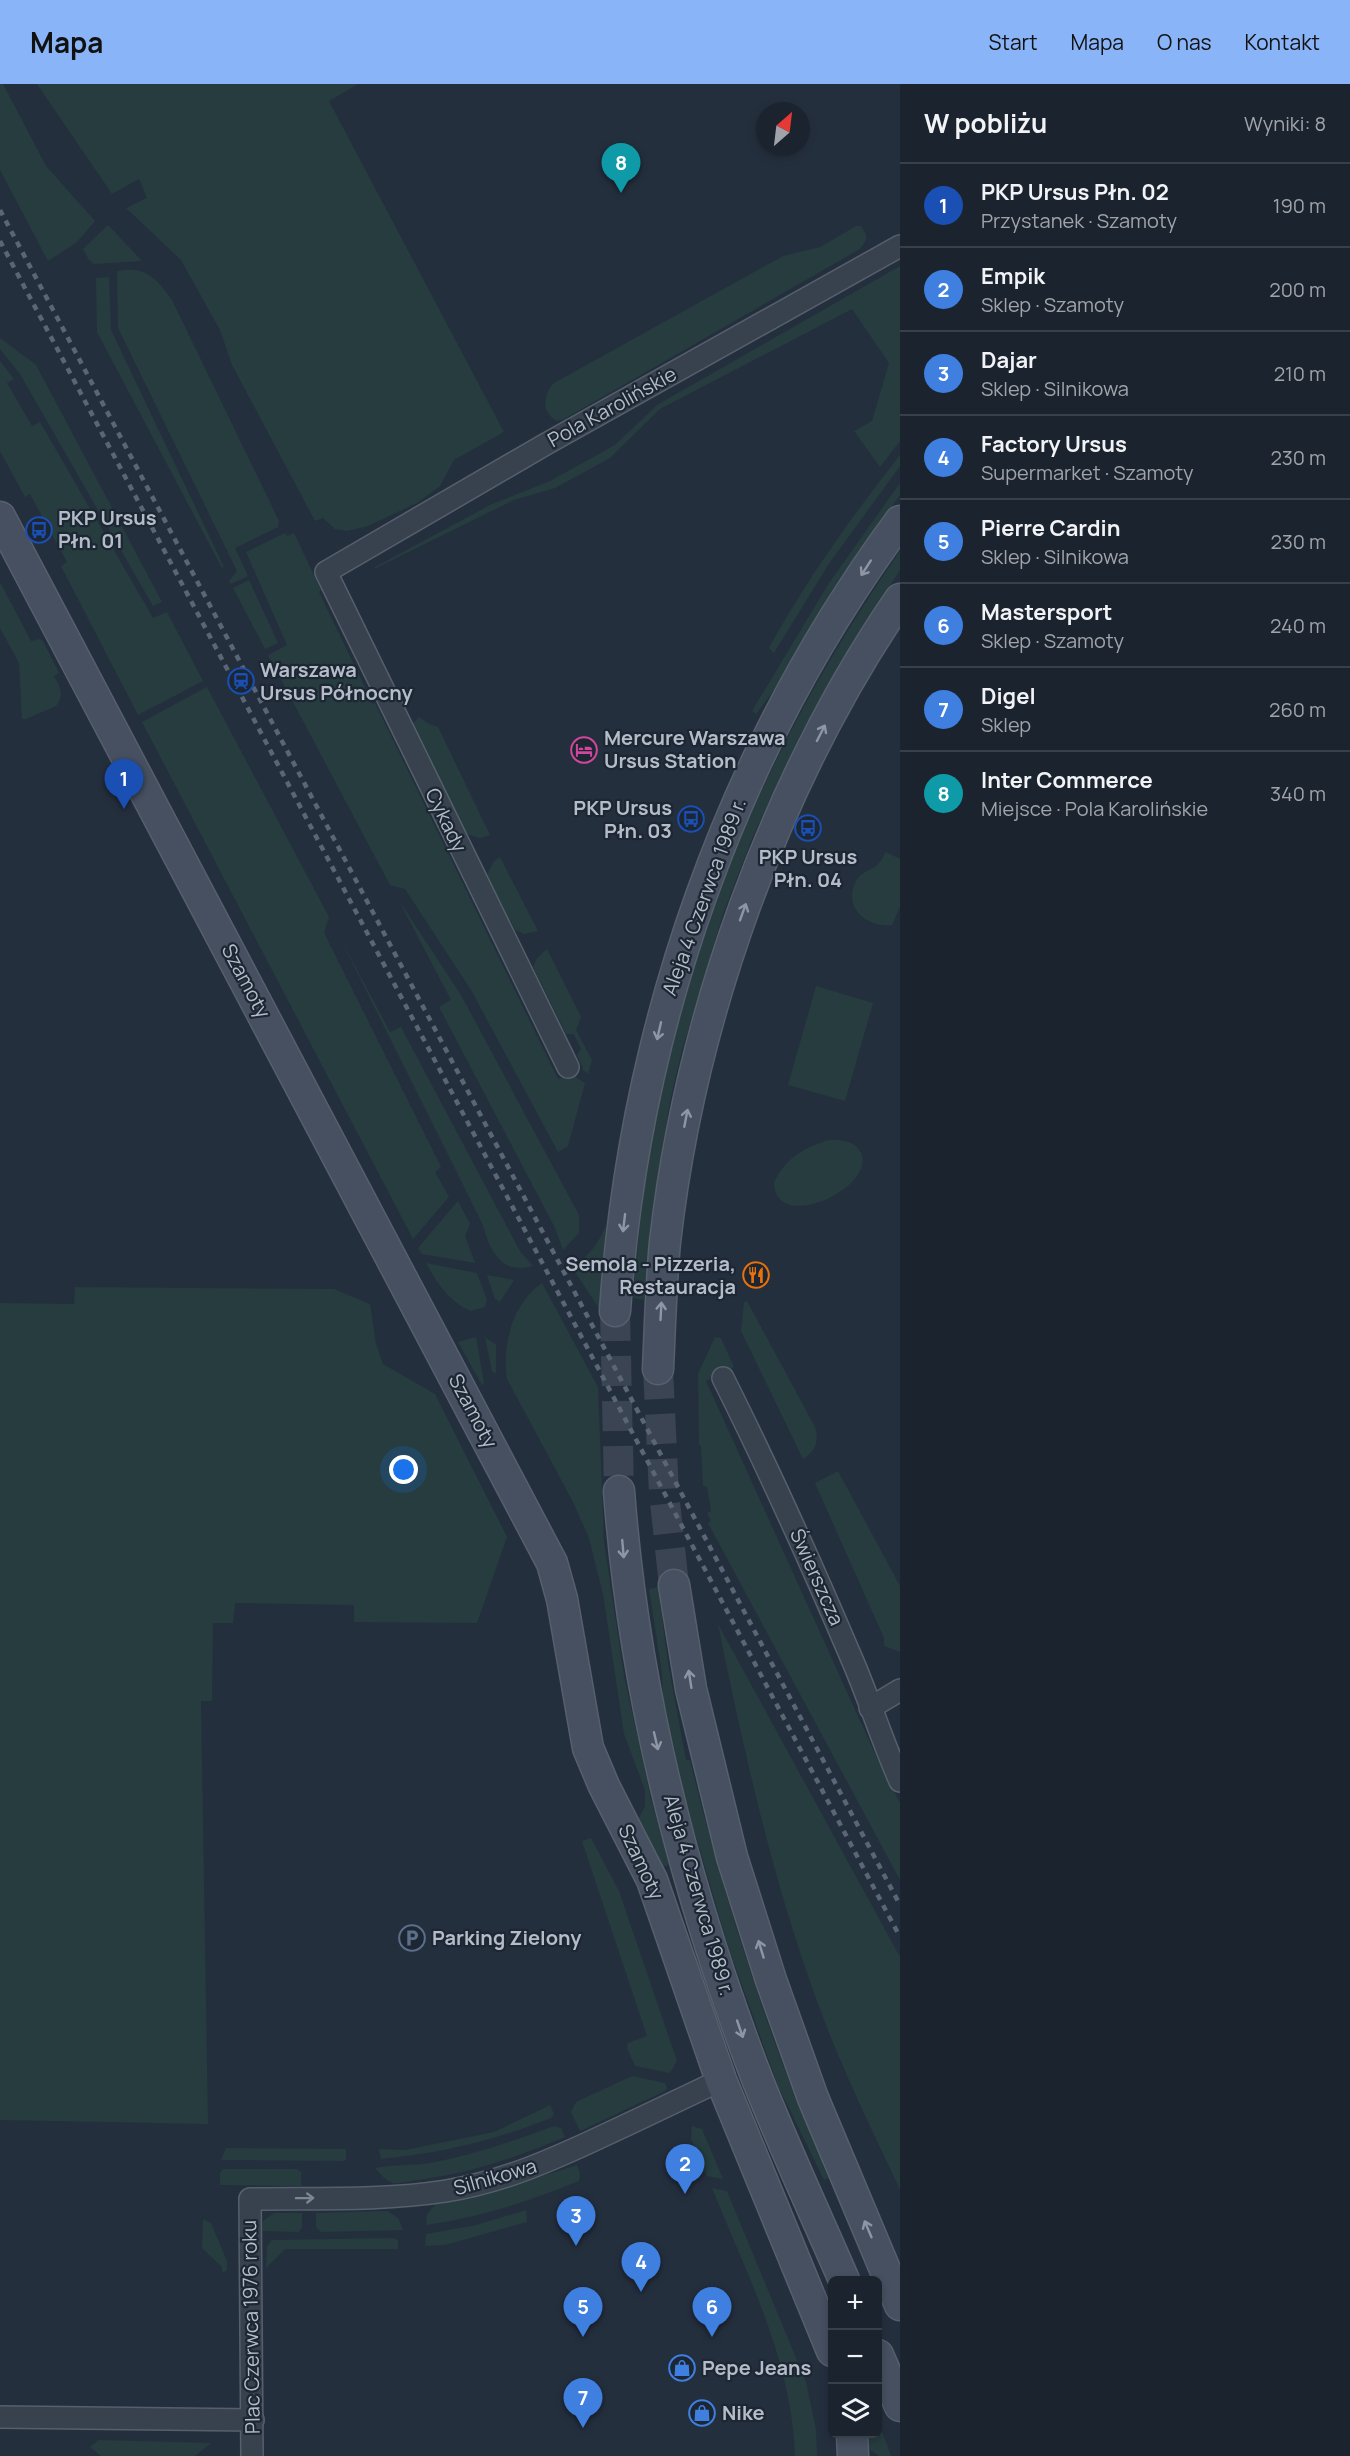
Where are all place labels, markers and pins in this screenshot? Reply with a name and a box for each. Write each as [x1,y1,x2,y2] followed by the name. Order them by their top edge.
[602,144,640,193] pin: 8
[58,504,157,554] place label: PKP Ursus Płn. 01
[24,515,54,545] bus stop icon: PKP Ursus Płn. 01
[260,656,413,706] place label: Warszawa Ursus Północny
[226,666,256,696] station icon: Warszawa Ursus Północny
[604,724,785,774] place label: Mercure Warszawa Ursus Station
[569,735,599,765] hotel icon: Mercure Warszawa Ursus Station
[104,760,144,809] pin: 1
[573,794,672,844] place label: PKP Ursus Płn. 03
[676,804,706,834] bus stop icon: PKP Ursus Płn. 03
[793,813,823,843] bus stop icon: PKP Ursus Płn. 04
[759,843,857,893] place label: PKP Ursus Płn. 04
[565,1250,736,1300] place label: Semola - Pizzeria, Restauracja
[741,1260,771,1290] restaurant icon: Semola - Pizzeria, Restauracja
[397,1923,427,1953] parking icon: Parking Zielony
[432,1924,582,1951] place label: Parking Zielony
[666,2144,704,2194] pin: 2
[556,2196,596,2246] pin: 3
[622,2242,660,2292] pin: 4
[564,2288,602,2337] pin: 5
[692,2288,732,2337] pin: 6
[667,2353,697,2383] shop icon: Pepe Jeans
[702,2354,812,2381] place label: Pepe Jeans
[564,2378,602,2428] pin: 7
[687,2398,717,2428] shop icon: Nike
[722,2399,765,2426] place label: Nike

